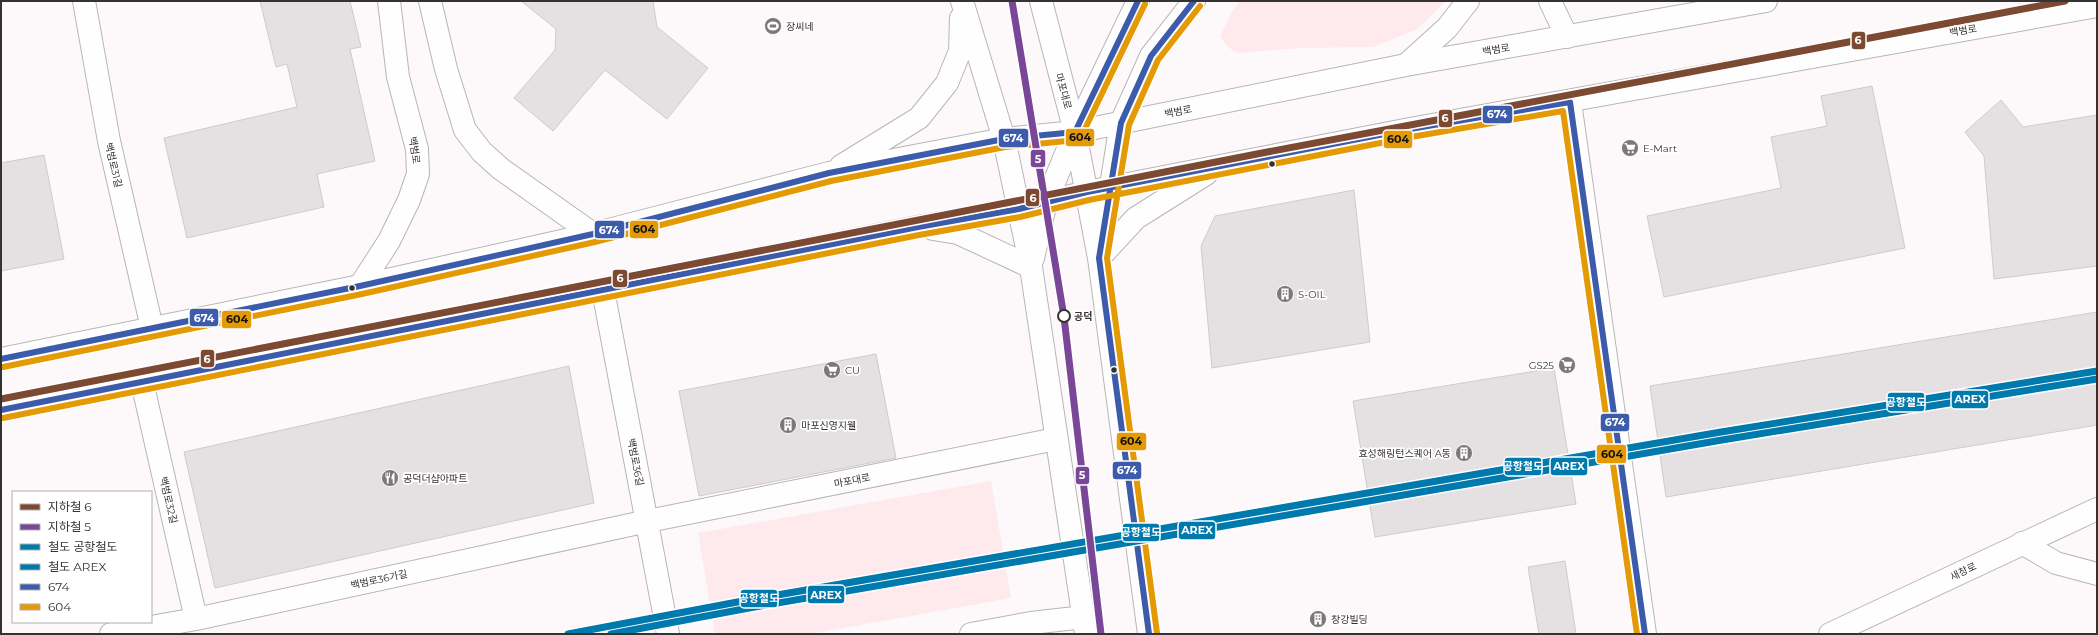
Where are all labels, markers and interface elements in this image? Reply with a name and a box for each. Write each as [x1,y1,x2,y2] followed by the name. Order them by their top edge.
[763,16,783,36] sports icon: 장씨네
[786,20,814,33] place label: 장씨네
[1948,22,1978,39] street label: 백범로
[1851,31,1866,50] line badge: 6
[1854,33,1862,47] text: 6
[1481,41,1511,58] street label: 백범로
[1052,72,1075,111] street label: 마포대로
[1163,102,1193,121] street label: 백범로
[1482,105,1513,124] line badge: 674
[1487,107,1508,121] text: 674
[1438,109,1453,128] line badge: 6
[1441,111,1449,125] text: 6
[998,128,1029,148] line badge: 674
[1065,128,1095,147] line badge: 604
[1069,130,1091,144] text: 604
[1383,130,1413,149] line badge: 604
[1003,131,1024,145] text: 674
[1387,132,1409,146] text: 604
[406,135,423,165] street label: 백범로
[1620,138,1640,158] supermarket icon: E-Mart
[102,141,125,189] street label: 백범로31길
[1643,142,1677,155] place label: E-Mart
[1030,149,1046,168] line badge: 5
[1035,152,1042,166] text: 5
[1267,159,1277,169] unlabelled marker
[1025,188,1040,207] line badge: 6
[1029,191,1037,205] text: 6
[594,220,625,239] line badge: 674
[629,220,659,239] line badge: 604
[633,222,655,236] text: 604
[599,223,620,237] text: 674
[612,269,628,288] line badge: 6
[616,271,624,285] text: 6
[347,283,357,293] unlabelled marker
[1275,284,1295,304] building icon: S-OIL
[1298,288,1326,301] place label: S-OIL
[189,308,219,327] line badge: 674
[1057,309,1071,323] marker: 공덕
[221,310,252,329] line badge: 604
[1074,310,1092,323] place label: 공덕
[194,311,215,325] text: 674
[226,312,248,326] text: 604
[200,349,215,368] line badge: 6
[203,352,211,366] text: 6
[1557,355,1577,375] supermarket icon: GS25
[1529,359,1554,372] place label: GS25
[822,360,842,380] supermarket icon: CU
[845,364,860,377] place label: CU
[1109,365,1119,375] unlabelled marker
[1951,390,1989,409] line badge: AREX
[1887,392,1925,412] line badge: 공항철도
[1953,392,1986,406] text: AREX
[1886,395,1926,409] text: 공항철도
[1600,413,1630,432] line badge: 674
[778,415,798,435] building icon: 마포신영지웰
[1605,415,1626,429] text: 674
[801,419,856,432] place label: 마포신영지웰
[1116,432,1147,451] line badge: 604
[1120,434,1142,448] text: 604
[624,437,647,487] street label: 백범로36길
[1454,443,1474,463] building icon: 효성해링턴스퀘어 A동
[1596,444,1627,464] line badge: 604
[1358,447,1451,460] place label: 효성해링턴스퀘어 A동
[1601,447,1623,461] text: 604
[1504,457,1542,476] line badge: 공항철도
[1550,457,1588,476] line badge: AREX
[1503,459,1543,473] text: 공항철도
[1552,459,1585,473] text: AREX
[1112,461,1142,480] line badge: 674
[1117,463,1138,477] text: 674
[1075,466,1090,485] line badge: 5
[380,468,400,488] restaurant icon: 공덕더샵아파트
[1079,468,1086,482] text: 5
[833,471,871,490] street label: 마포대로
[403,472,467,485] place label: 공덕더샵아파트
[157,475,180,525] street label: 백범로32길
[12,491,152,623] legend
[48,499,92,514] text: 지하철 6
[48,519,91,534] text: 지하철 5
[1178,521,1216,540] line badge: AREX
[1122,523,1160,542] line badge: 공항철도
[1180,523,1213,537] text: AREX
[1121,525,1161,539] text: 공항철도
[48,539,117,554] text: 철도 공항철도
[48,559,106,574] text: 철도 AREX
[1948,560,1978,583] street label: 새창로
[350,567,409,592] street label: 백범로36가길
[48,579,70,594] text: 674
[807,585,845,604] line badge: AREX
[809,588,842,602] text: AREX
[740,589,778,608] line badge: 공항철도
[739,591,779,605] text: 공항철도
[48,599,71,614] text: 604
[1308,609,1328,629] building icon: 창강빌딩
[1331,613,1368,626] place label: 창강빌딩

